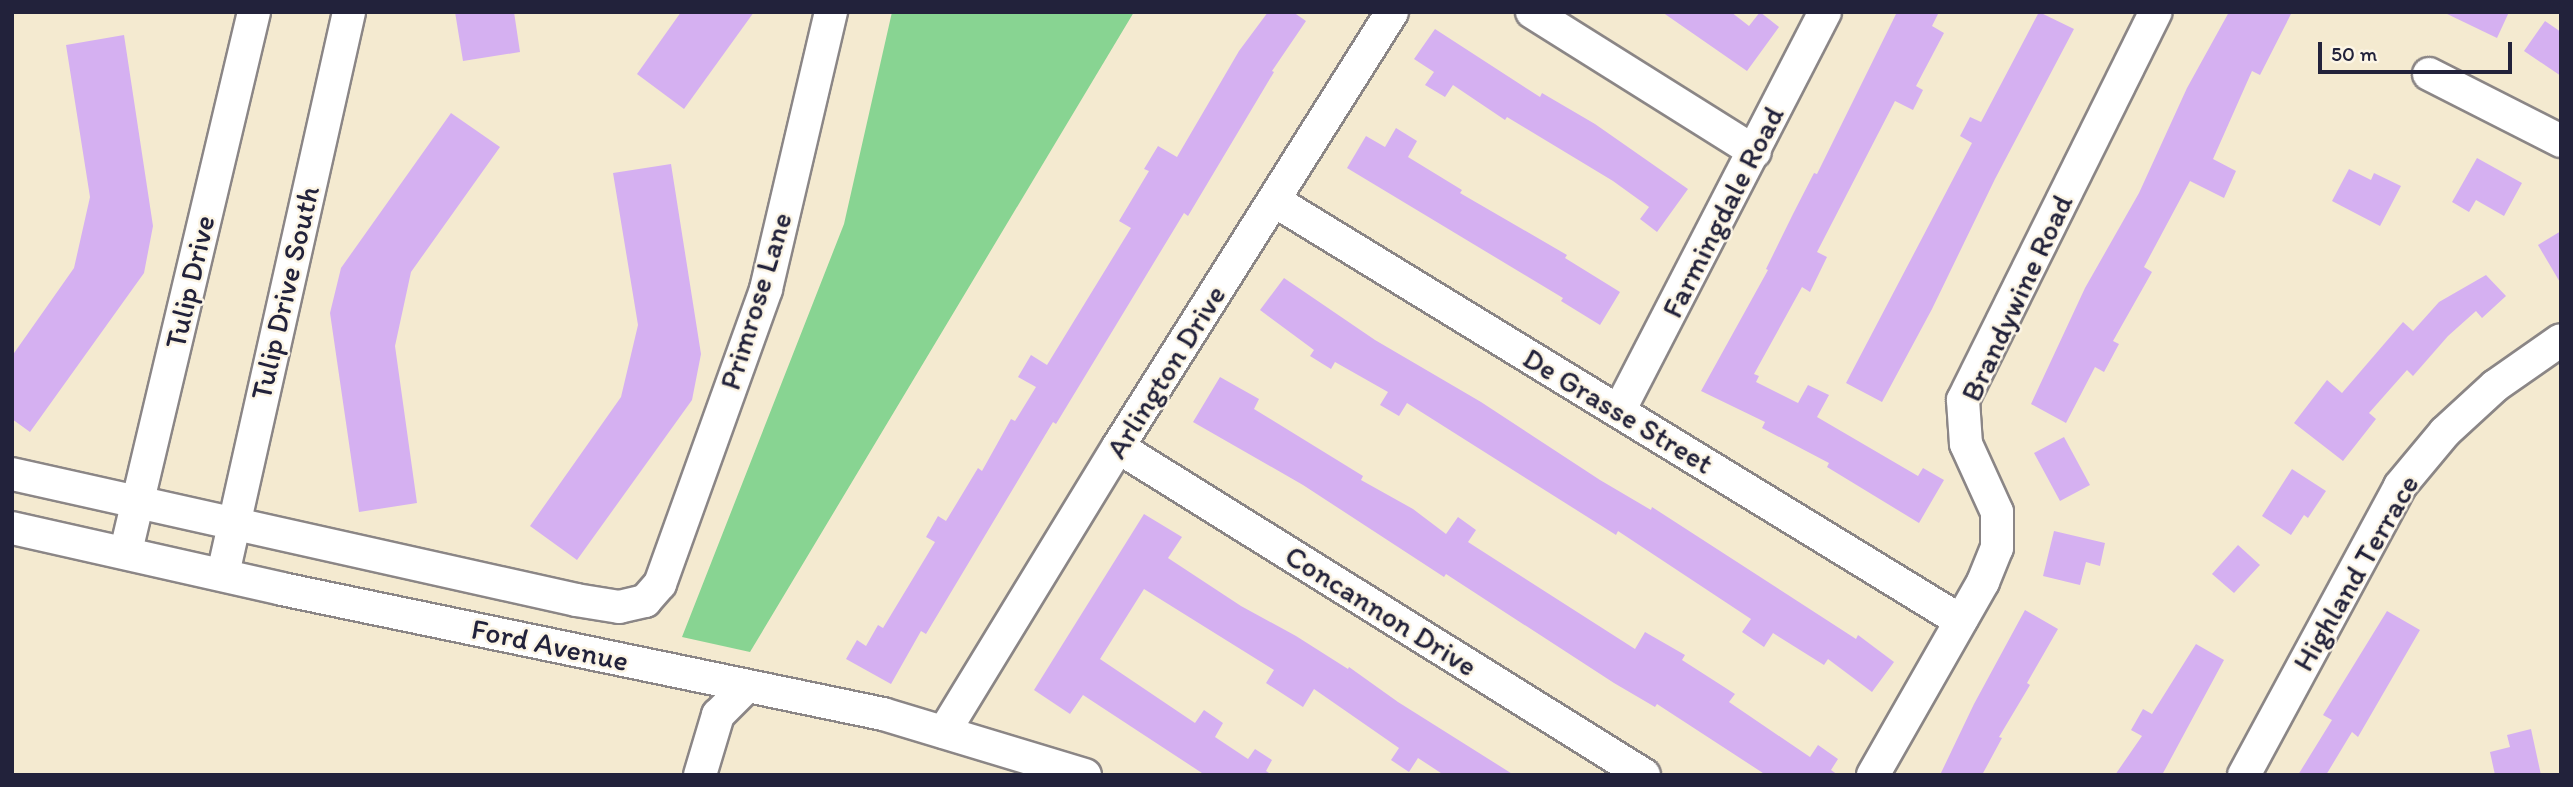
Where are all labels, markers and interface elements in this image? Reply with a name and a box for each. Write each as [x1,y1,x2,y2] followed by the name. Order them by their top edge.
[2321,28,2515,72] scale bar
[2331,41,2377,66] text: 50 m
[1654,101,1792,323] street label: Farmingdale Road
[243,182,327,404] street label: Tulip Drive South
[1953,189,2081,407] street label: Brandywine Road
[712,207,800,395] street label: Primrose Lane
[157,211,223,353] street label: Tulip Drive
[1098,279,1234,465] street label: Arlington Drive
[1516,340,1720,482] street label: De Grasse Street
[2286,470,2426,676] street label: Highland Terrace
[1278,538,1484,684] street label: Concannon Drive
[469,611,631,679] street label: Ford Avenue

